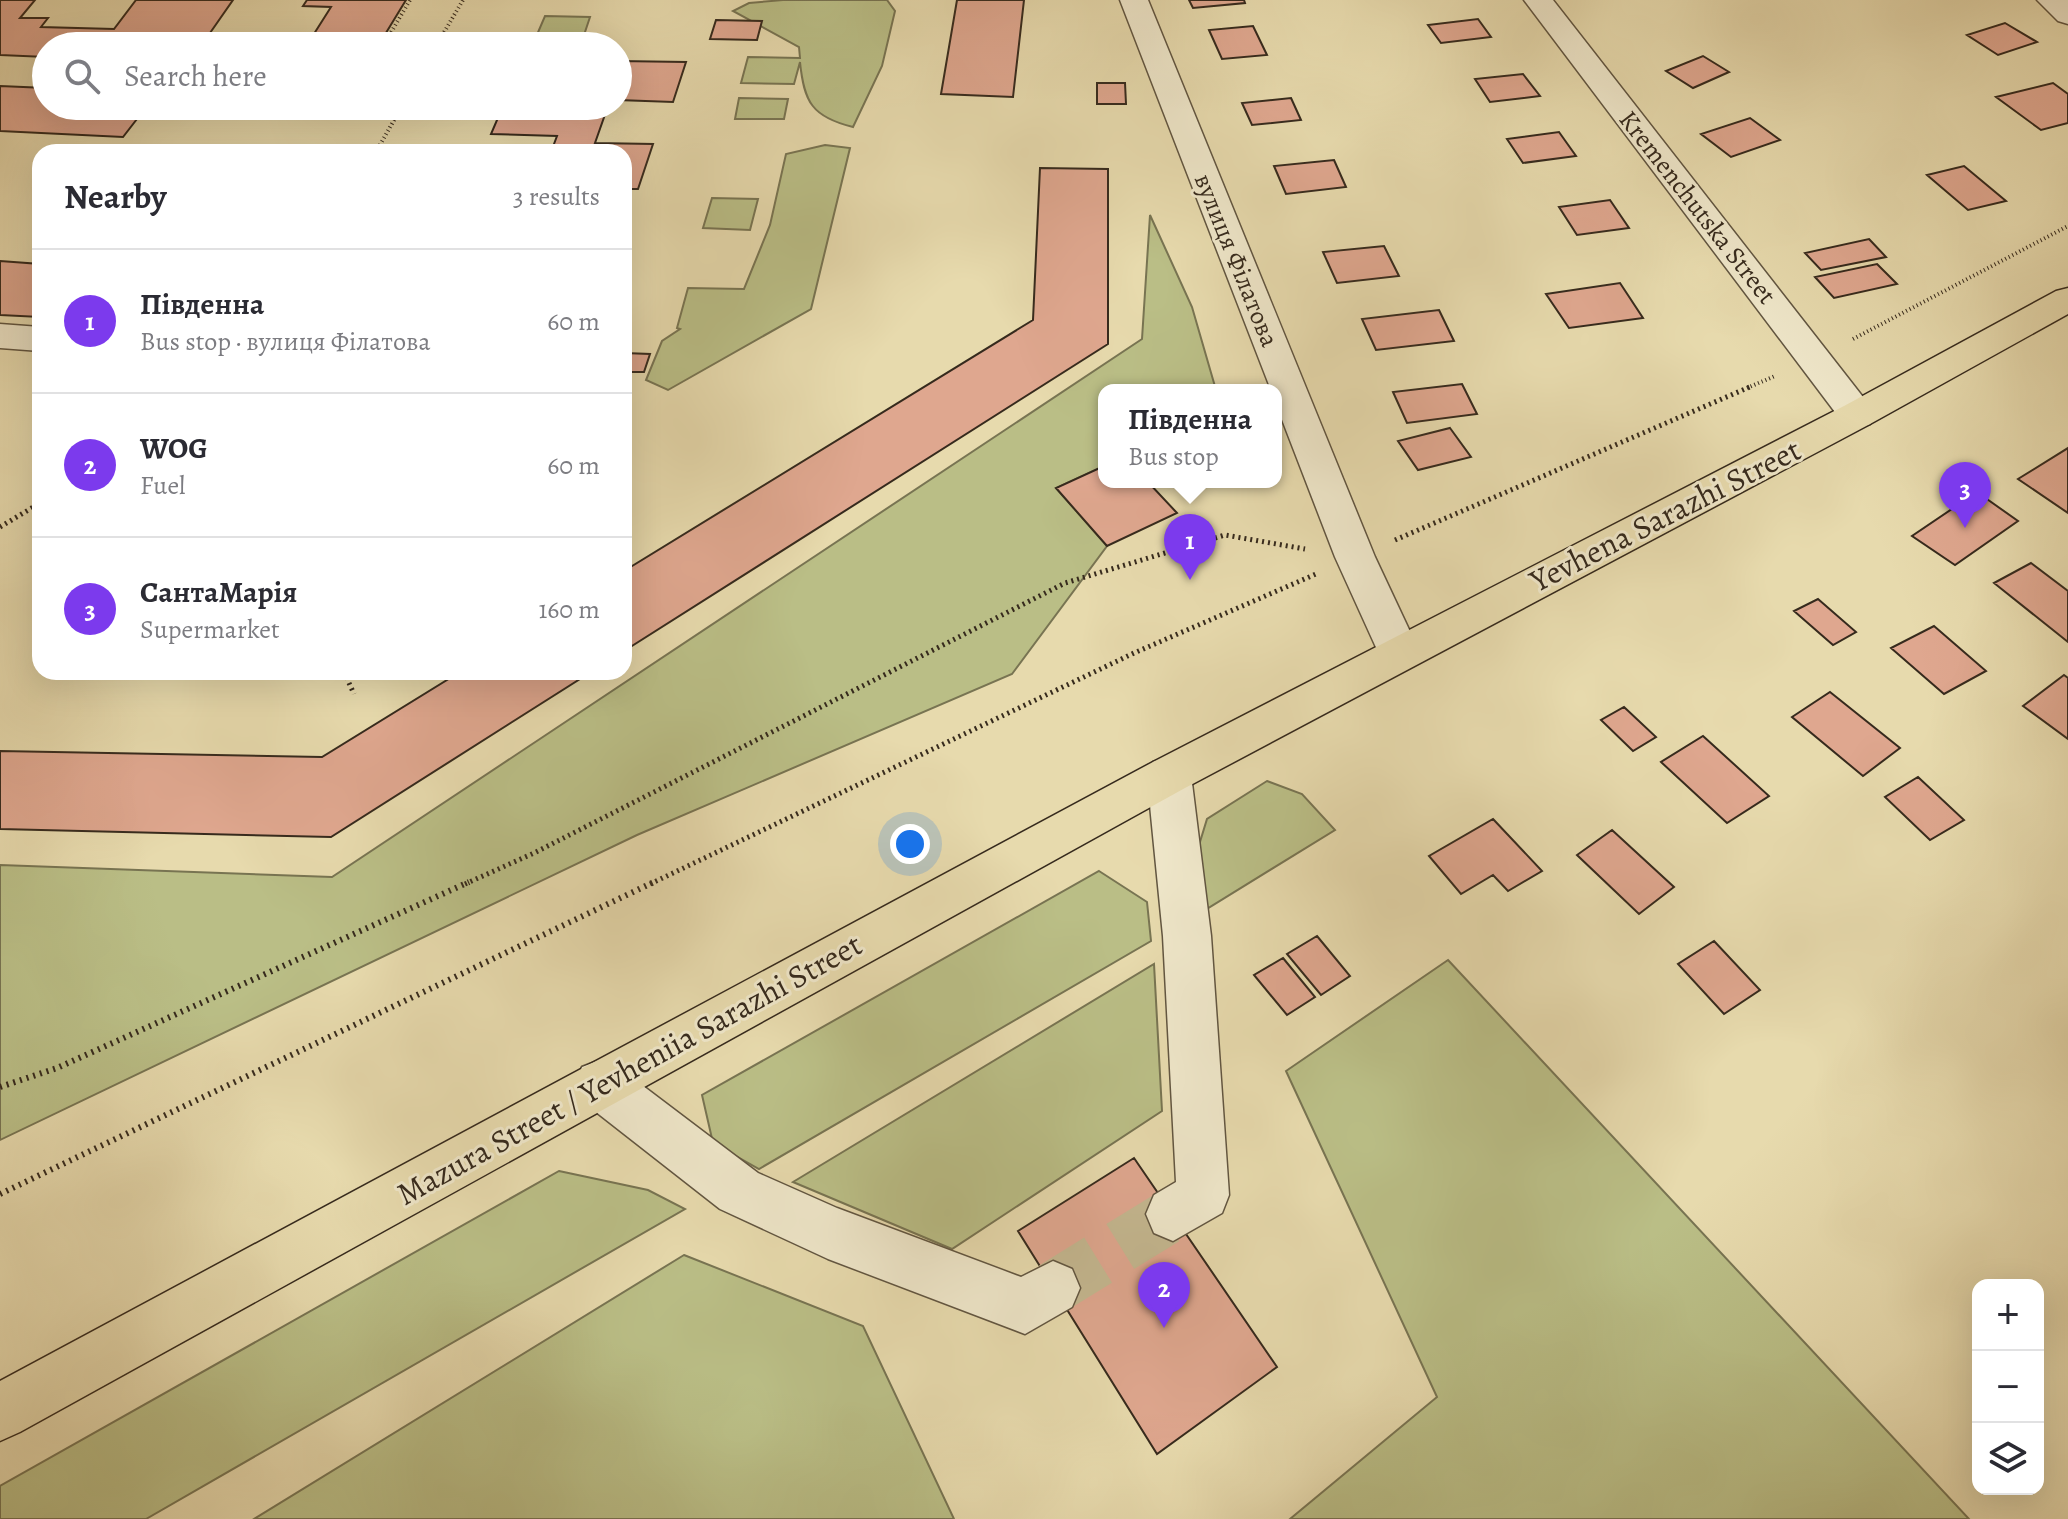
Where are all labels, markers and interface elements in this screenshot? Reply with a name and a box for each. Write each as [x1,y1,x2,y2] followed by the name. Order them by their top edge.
[32,32,632,120] search box
[60,54,104,98] icon: search
[124,56,267,96] text: Search here
[1611,103,1785,312] street label: Kremenchutska Street
[1186,168,1287,352] street label: вулиця Філатова
[64,173,167,220] text: Nearby
[513,179,600,214] text: 3 results
[140,284,264,324] text: Південна
[85,304,95,339] text: 1
[547,304,600,339] text: 60 m
[140,324,430,359] text: Bus stop · вулиця Філатова
[1098,384,1282,488] popup
[1128,399,1252,439] text: Південна
[140,428,208,468] text: WOG
[1521,428,1808,603] street label: Yevhena Sarazhi Street
[1128,439,1219,474] text: Bus stop
[84,448,96,483] text: 2
[547,448,600,483] text: 60 m
[1939,462,1991,528] pin: 3
[140,468,185,503] text: Fuel
[1164,514,1216,580] pin: 1
[140,572,298,612] text: СантаМарія
[84,592,96,627] text: 3
[538,592,600,627] text: 160 m
[140,612,280,647] text: Supermarket
[890,824,930,864] your location
[389,922,869,1216] street label: Mazura Street / Yevheniia Sarazhi Street
[1138,1262,1190,1328] pin: 2
[1972,1279,2044,1495] map controls
[1972,1279,2044,1351] button: +
[1972,1351,2044,1423] button: −
[1972,1423,2044,1495] button: layers

